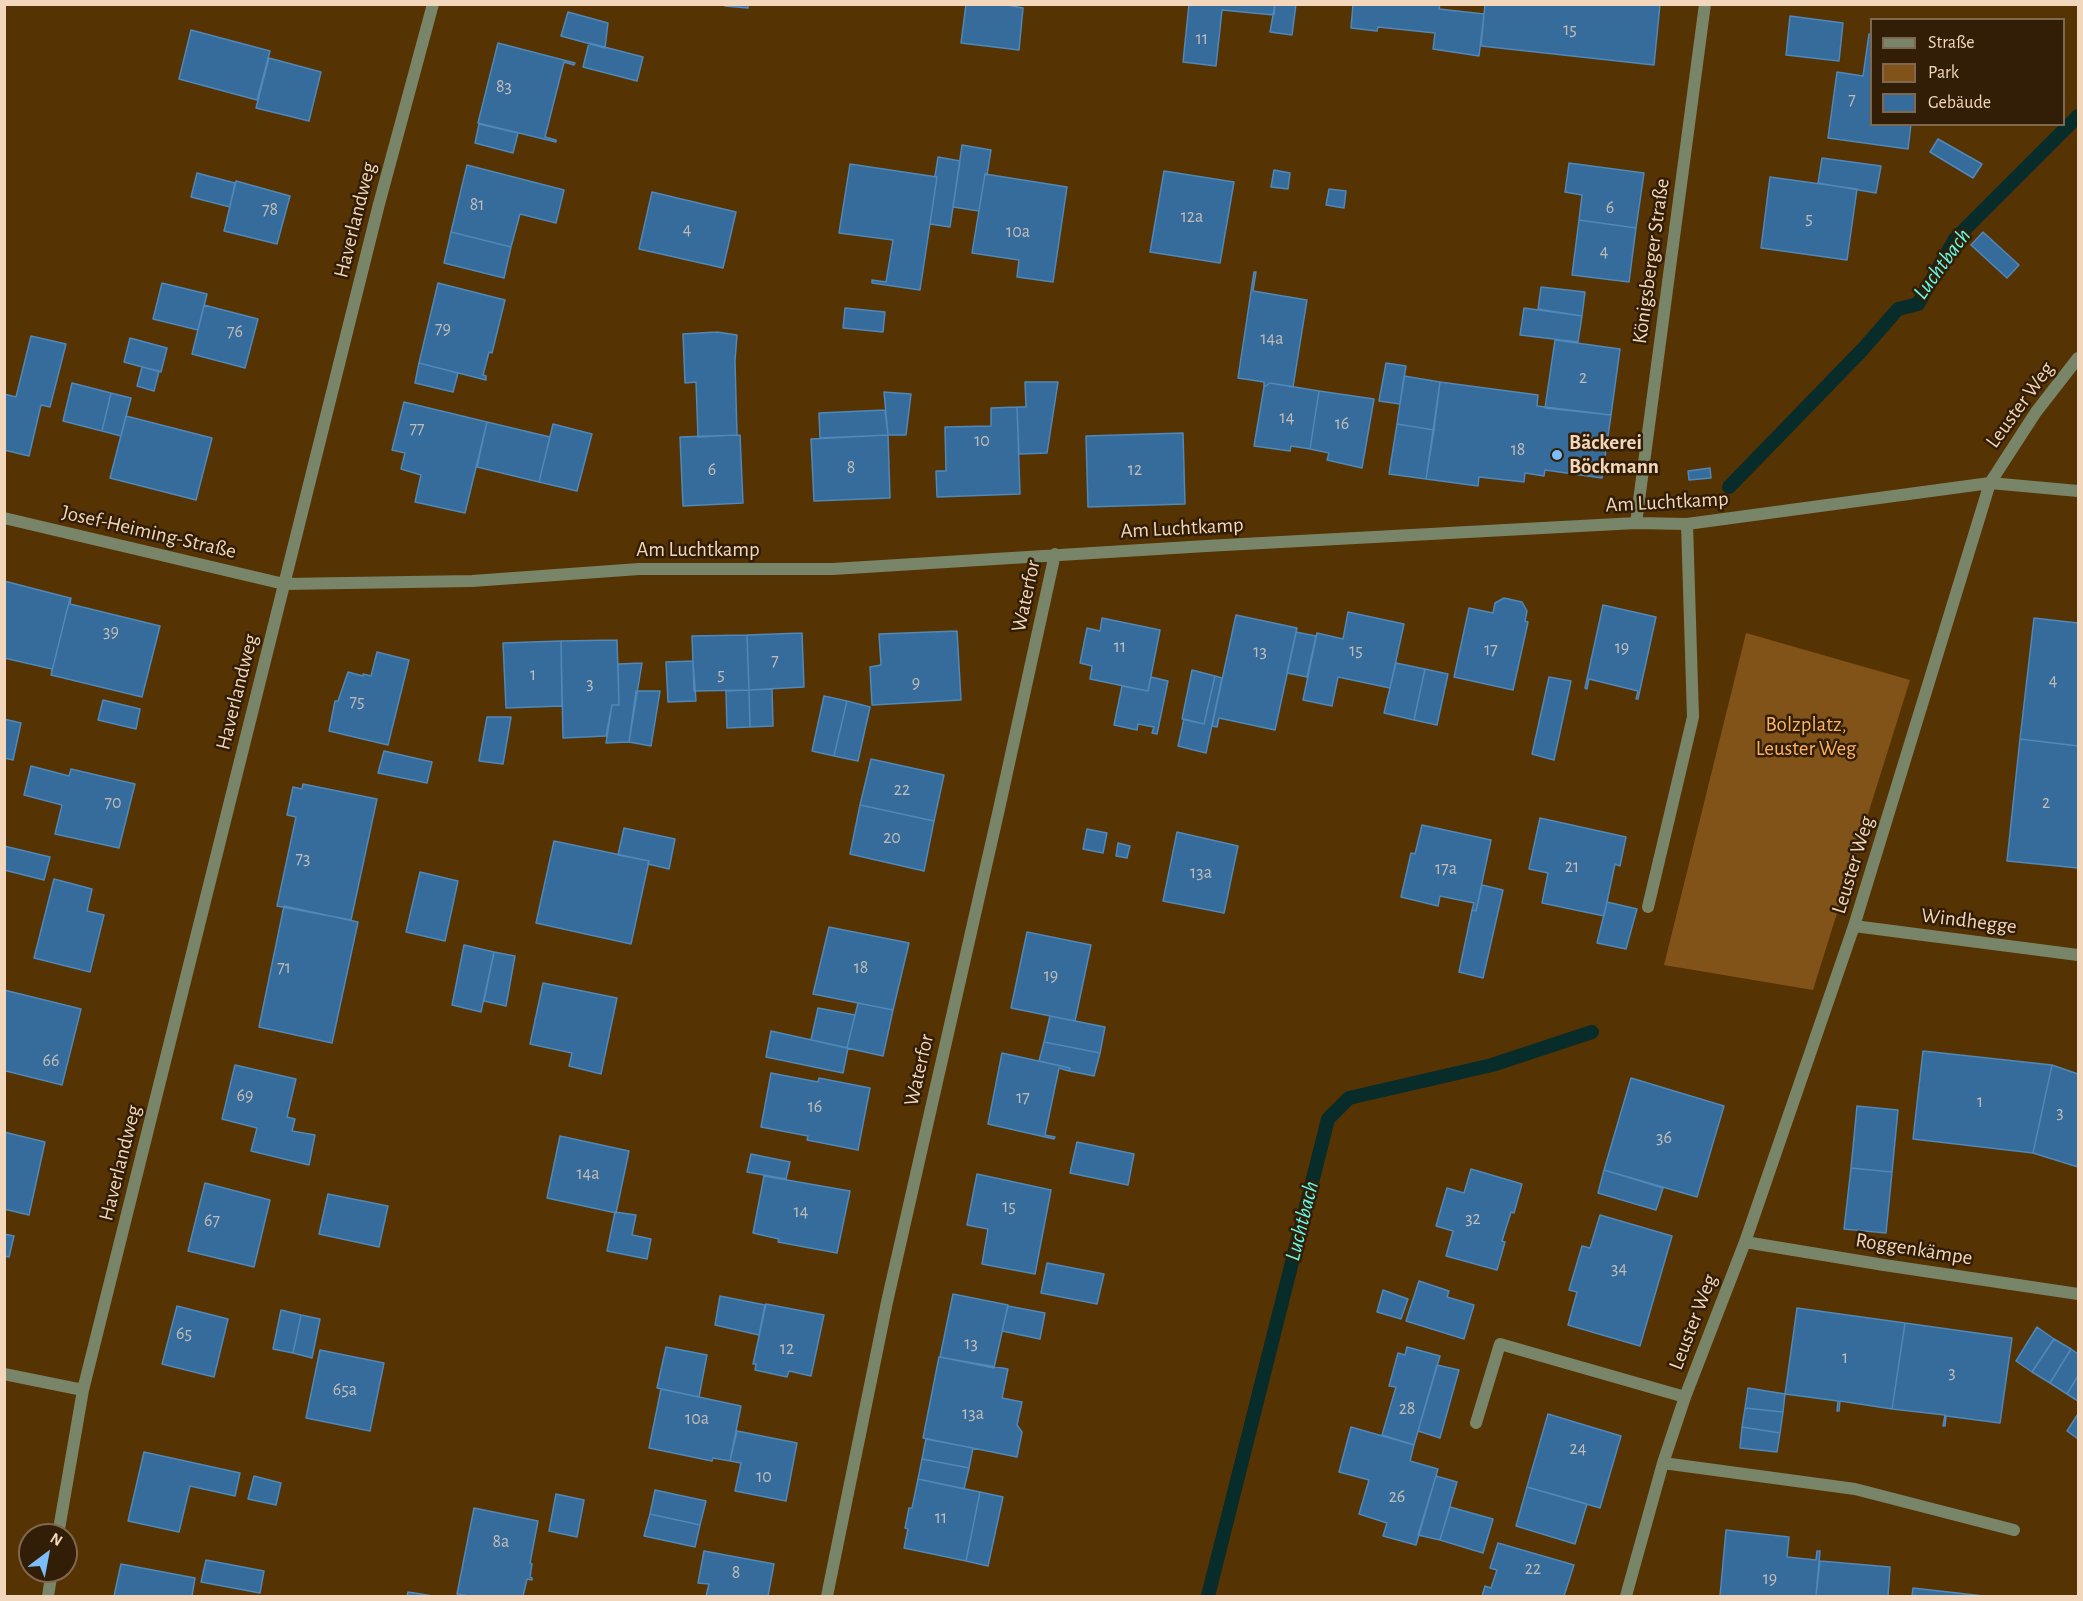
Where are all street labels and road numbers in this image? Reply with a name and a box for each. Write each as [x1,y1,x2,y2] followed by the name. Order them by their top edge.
[328,160,382,280] street label: Haverlandweg
[1627,177,1675,345] street label: Königsberger Straße
[1980,357,2060,453] street label: Leuster Weg
[1605,486,1729,518] street label: Am Luchtkamp
[59,500,239,564] street label: Josef-Heiming-Straße
[1120,512,1244,544] street label: Am Luchtkamp
[636,537,760,563] street label: Am Luchtkamp
[1006,558,1046,634] street label: Waterfor
[210,632,264,752] street label: Haverlandweg
[1826,813,1880,917] street label: Leuster Weg
[1920,903,2018,939] street label: Windhegge
[899,1032,939,1108] street label: Waterfor
[93,1103,147,1223] street label: Haverlandweg
[1854,1227,1974,1271] street label: Roggenkämpe
[1663,1271,1723,1373] street label: Leuster Weg

